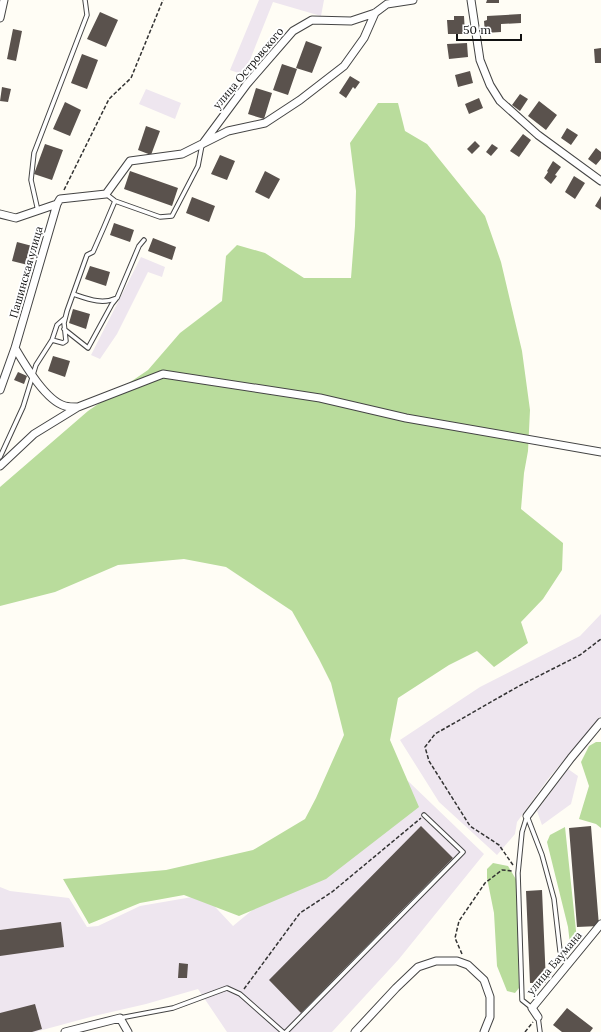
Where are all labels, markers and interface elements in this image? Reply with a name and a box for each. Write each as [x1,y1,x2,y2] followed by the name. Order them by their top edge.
[457,16,521,42] scale bar
[463,22,491,37] text: 50 m
[210,24,286,112] street label: улица Островского
[6,224,46,319] street label: Пашинская улица
[523,928,585,998] street label: улица Баумана

